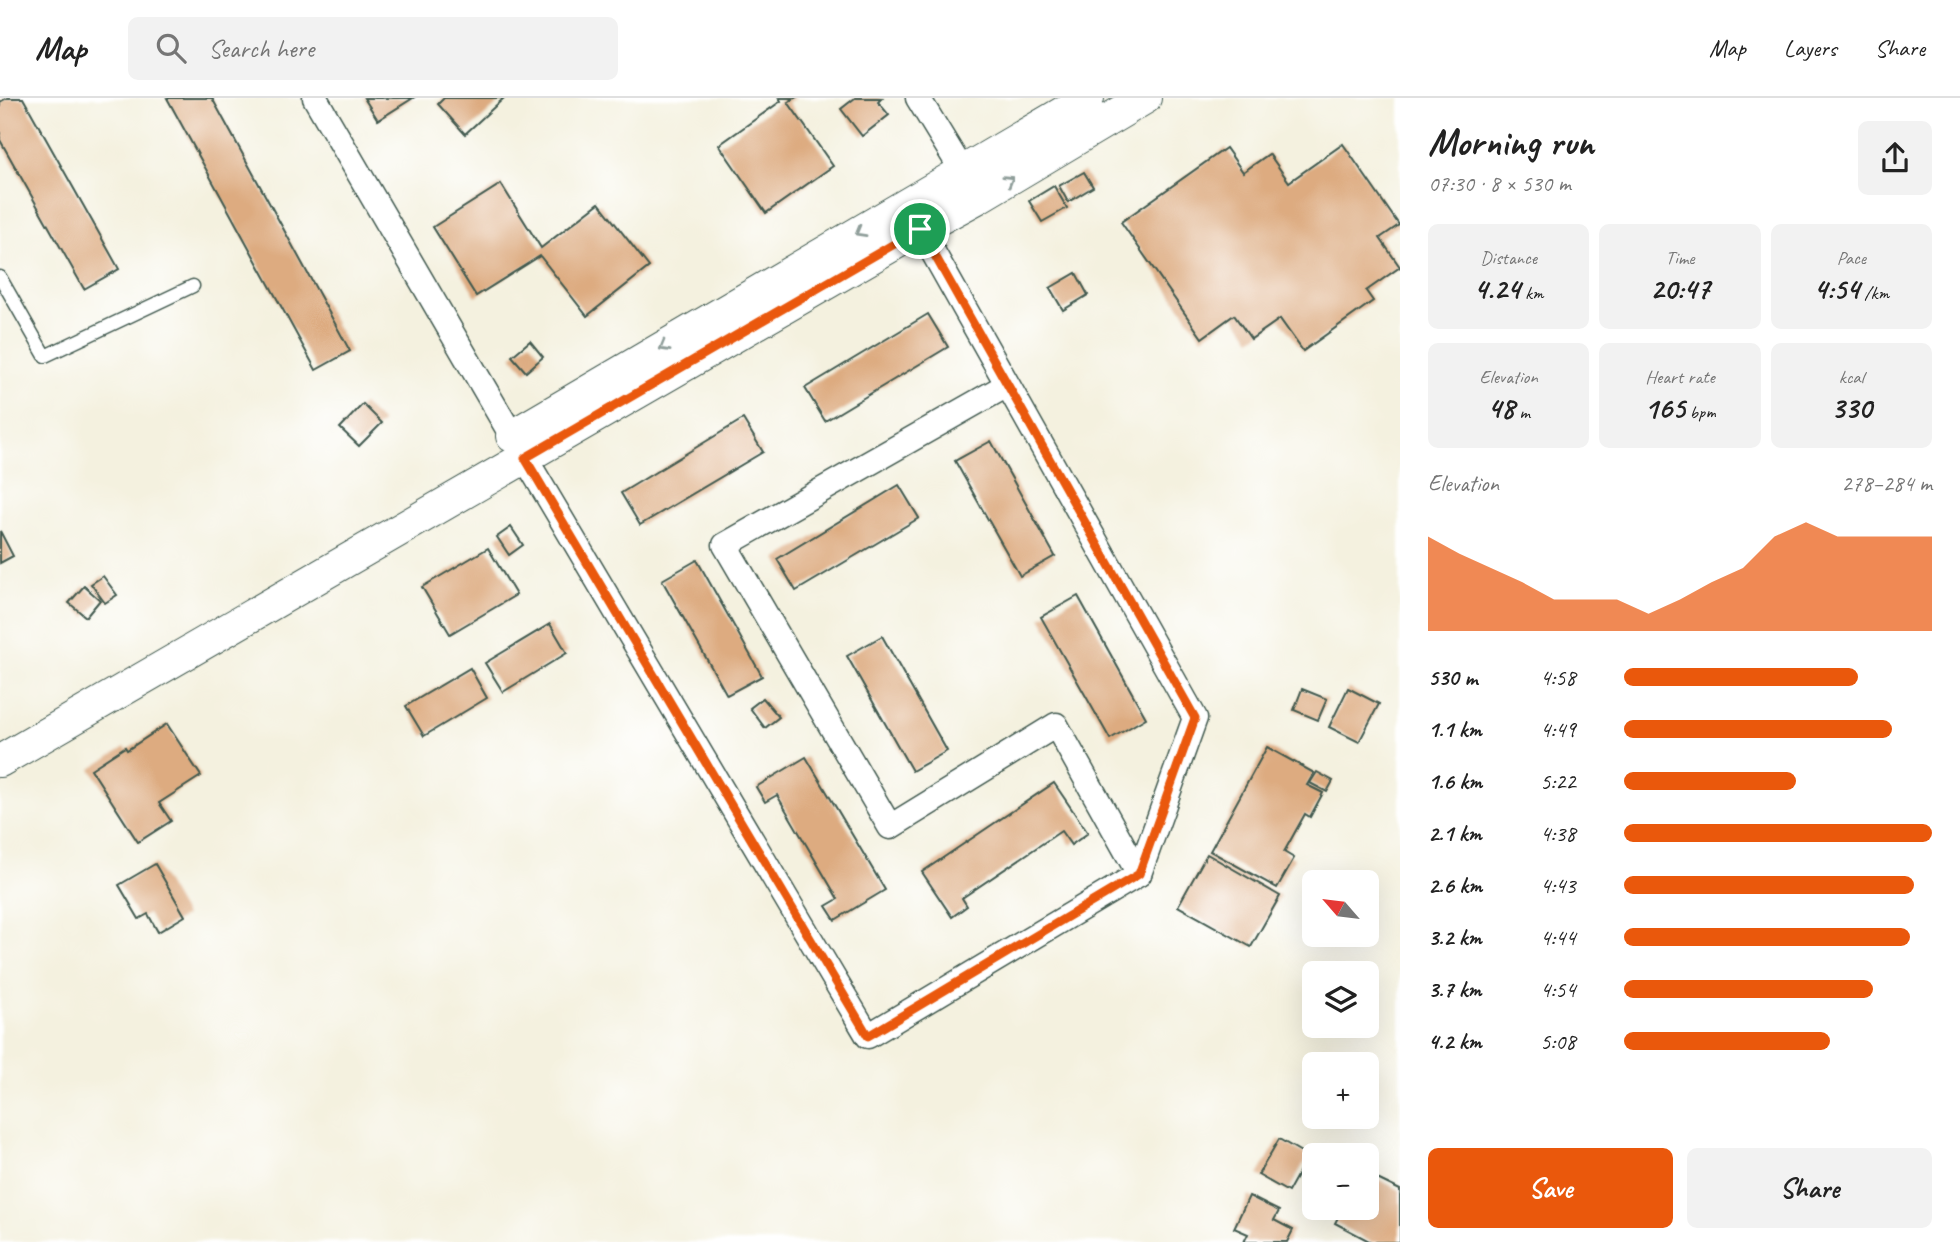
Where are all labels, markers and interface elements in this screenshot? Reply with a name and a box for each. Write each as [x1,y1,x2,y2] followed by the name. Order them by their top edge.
[128,17,618,80] search box
[35,27,86,69] text: Map
[152,29,190,67] icon: search
[208,32,314,65] text: Search here
[1709,33,1746,63] text: Map
[1784,33,1837,63] text: Layers
[1875,33,1925,63] text: Share
[1428,119,1594,166] text: Morning run
[1858,121,1932,195] button: share
[1428,169,1571,198] text: 07:30 · 8 × 530 m
[1001,175,1014,188] one-way arrow
[890,199,950,259] pin
[901,210,939,248] icon: arrive
[855,223,868,236] one-way arrow
[1480,246,1537,270] text: Distance
[1665,246,1695,270] text: Time
[1837,246,1866,270] text: Pace
[1474,270,1520,308] text: 4.24
[1650,270,1710,308] text: 20:47
[1814,270,1860,308] text: 4:54
[1520,281,1543,305] text: km
[1860,281,1889,305] text: /km
[659,339,671,352] one-way arrow
[1479,365,1538,389] text: Elevation
[1645,365,1715,389] text: Heart rate
[1839,365,1864,389] text: kcal
[1488,389,1515,427] text: 48
[1644,389,1685,427] text: 165
[1831,389,1872,427] text: 330
[1515,400,1530,424] text: m
[1685,400,1716,424] text: bpm
[1428,469,1499,498] text: Elevation
[1841,469,1932,498] text: 278–284 m
[1428,663,1477,692] text: 530 m
[1540,663,1576,692] text: 4:58
[1428,715,1482,744] text: 1.1 km
[1540,715,1576,744] text: 4:49
[1428,767,1482,796] text: 1.6 km
[1540,767,1576,796] text: 5:22
[1428,819,1482,848] text: 2.1 km
[1540,819,1576,848] text: 4:38
[1302,870,1379,947] north arrow
[1302,870,1379,1220] map controls
[1428,871,1482,900] text: 2.6 km
[1540,871,1576,900] text: 4:43
[1428,923,1482,952] text: 3.2 km
[1540,923,1576,952] text: 4:44
[1302,961,1379,1038] button: layers
[1428,975,1481,1004] text: 3.7 km
[1540,975,1576,1004] text: 4:54
[1428,1027,1482,1056] text: 4.2 km
[1540,1027,1576,1056] text: 5:08
[1302,1052,1379,1129] button: +
[1302,1143,1379,1220] button: −
[1428,1148,1673,1228] button: Save
[1687,1148,1932,1228] button: Share

